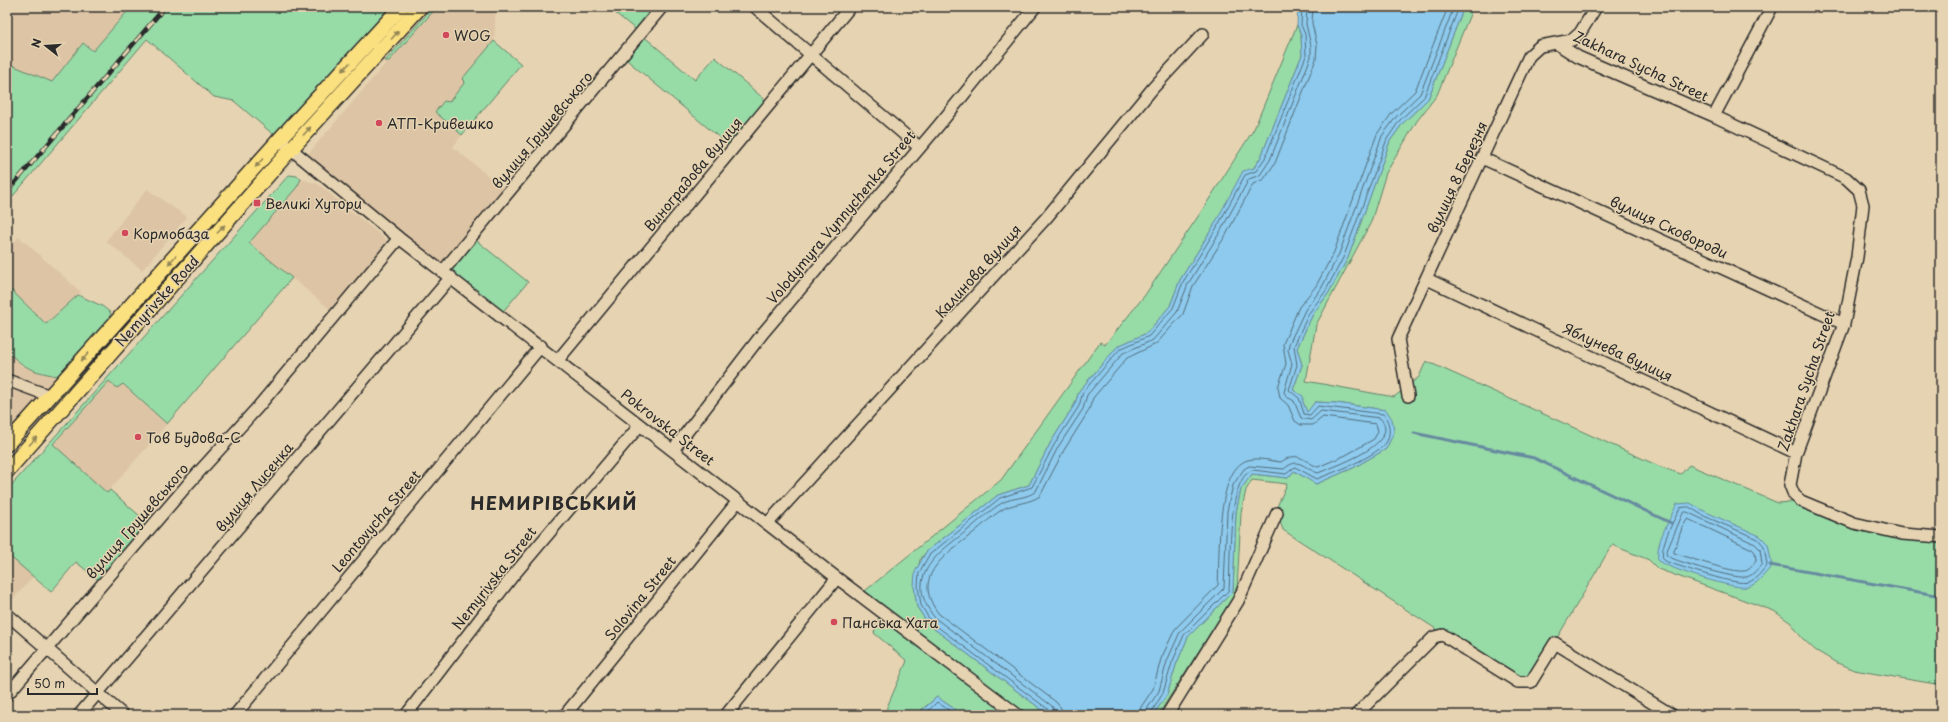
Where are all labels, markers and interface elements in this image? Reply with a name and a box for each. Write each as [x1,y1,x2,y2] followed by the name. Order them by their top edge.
[454,25,491,46] place label: WOG
[1570,25,1712,107] street label: Zakhara Sycha Street
[26,26,66,66] north arrow
[390,30,399,40] one-way arrow
[441,30,451,40] marker: WOG
[27,36,45,50] text: N
[341,62,351,72] one-way arrow
[487,67,598,193] street label: вулиця Грушевського
[639,112,747,236] street label: Виноградова вулиця
[387,113,494,134] place label: АТП-Кривешко
[374,118,384,128] marker: АТП-Кривешко
[1422,118,1492,236] street label: вулиця 8 Березня
[762,125,920,308] street label: Volodymyra Vynnychenka Street
[303,126,312,137] one-way arrow
[254,158,263,168] one-way arrow
[1607,190,1731,264] street label: вулиця Сковороди
[265,193,362,214] place label: Великі Хутори
[252,198,262,208] marker: Великі Хутори
[930,219,1026,323] street label: Калинова вулиця
[133,223,210,244] place label: Кормобаза
[217,224,226,234] one-way arrow
[120,228,130,238] marker: Кормобаза
[110,251,204,351] street label: Nemyrivske Road
[167,255,177,265] one-way arrow
[1772,308,1840,454] street label: Zakhara Sycha Street
[1560,317,1676,387] street label: Яблунева вулиця
[81,352,90,362] one-way arrow
[617,384,719,470] street label: Pokrovska Street
[146,427,241,448] place label: Тов Будова-С
[133,432,143,442] marker: Тов Будова-С
[28,437,37,446] one-way arrow
[210,437,298,536] street label: вулиця Лисенка
[81,458,193,584] street label: вулиця Грушевського
[327,465,425,577] street label: Leontovycha Street
[470,489,638,516] district label: НЕМИРІВСЬКИЙ
[447,522,541,634] street label: Nemyrivska Street
[599,551,681,645] street label: Solovina Street
[842,612,938,633] place label: Панська Хата
[829,617,839,627] marker: Панська Хата
[28,670,97,696] scale bar
[34,674,65,692] text: 50 m

